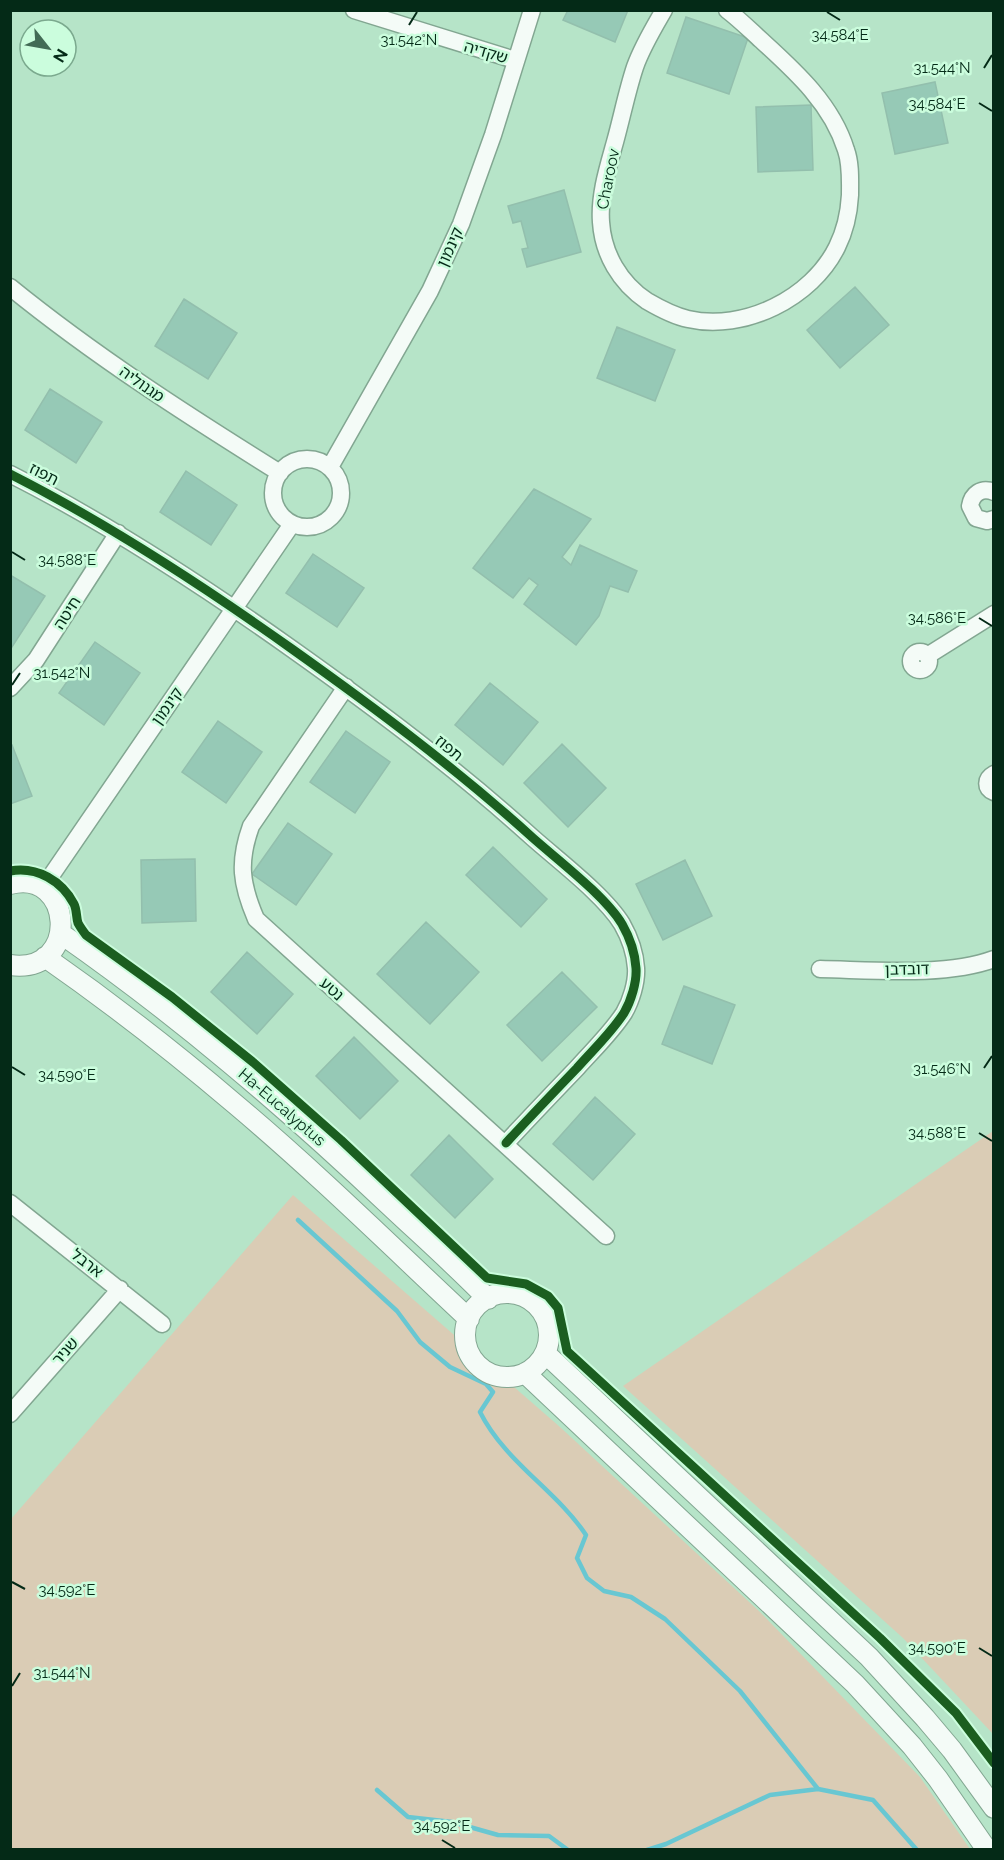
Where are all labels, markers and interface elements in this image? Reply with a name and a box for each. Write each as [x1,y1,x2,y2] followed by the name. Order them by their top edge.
[18,18,78,78] north arrow
[811,26,869,44] text: 34.584°E
[381,31,437,49] text: 31.542°N
[462,37,510,67] street label: שקדיה
[49,45,72,66] text: N
[913,59,971,77] text: 31.544°N
[908,95,966,113] text: 34.584°E
[593,146,623,211] street label: Charoov
[433,224,467,270] street label: קינמון
[116,362,168,406] street label: מגנוליה
[26,459,62,489] street label: תפוז
[38,551,96,569] text: 34.588°E
[49,593,85,633] street label: חיטה
[908,609,966,627] text: 34.586°E
[34,664,90,682] text: 31.542°N
[147,684,187,728] street label: קינמון
[431,731,467,765] street label: תפוז
[884,959,930,979] street label: דובדבן
[316,973,348,1005] street label: נטע
[913,1060,971,1078] text: 31.546°N
[235,1064,330,1150] street label: Ha-Eucalyptus
[38,1066,96,1084] text: 34.590°E
[908,1124,966,1142] text: 34.588°E
[67,1245,107,1281] street label: ארבל
[48,1333,82,1369] street label: שניר
[39,1581,95,1599] text: 34.592°E
[908,1639,966,1657] text: 34.590°E
[33,1664,91,1682] text: 31.544°N
[414,1817,470,1835] text: 34.592°E

